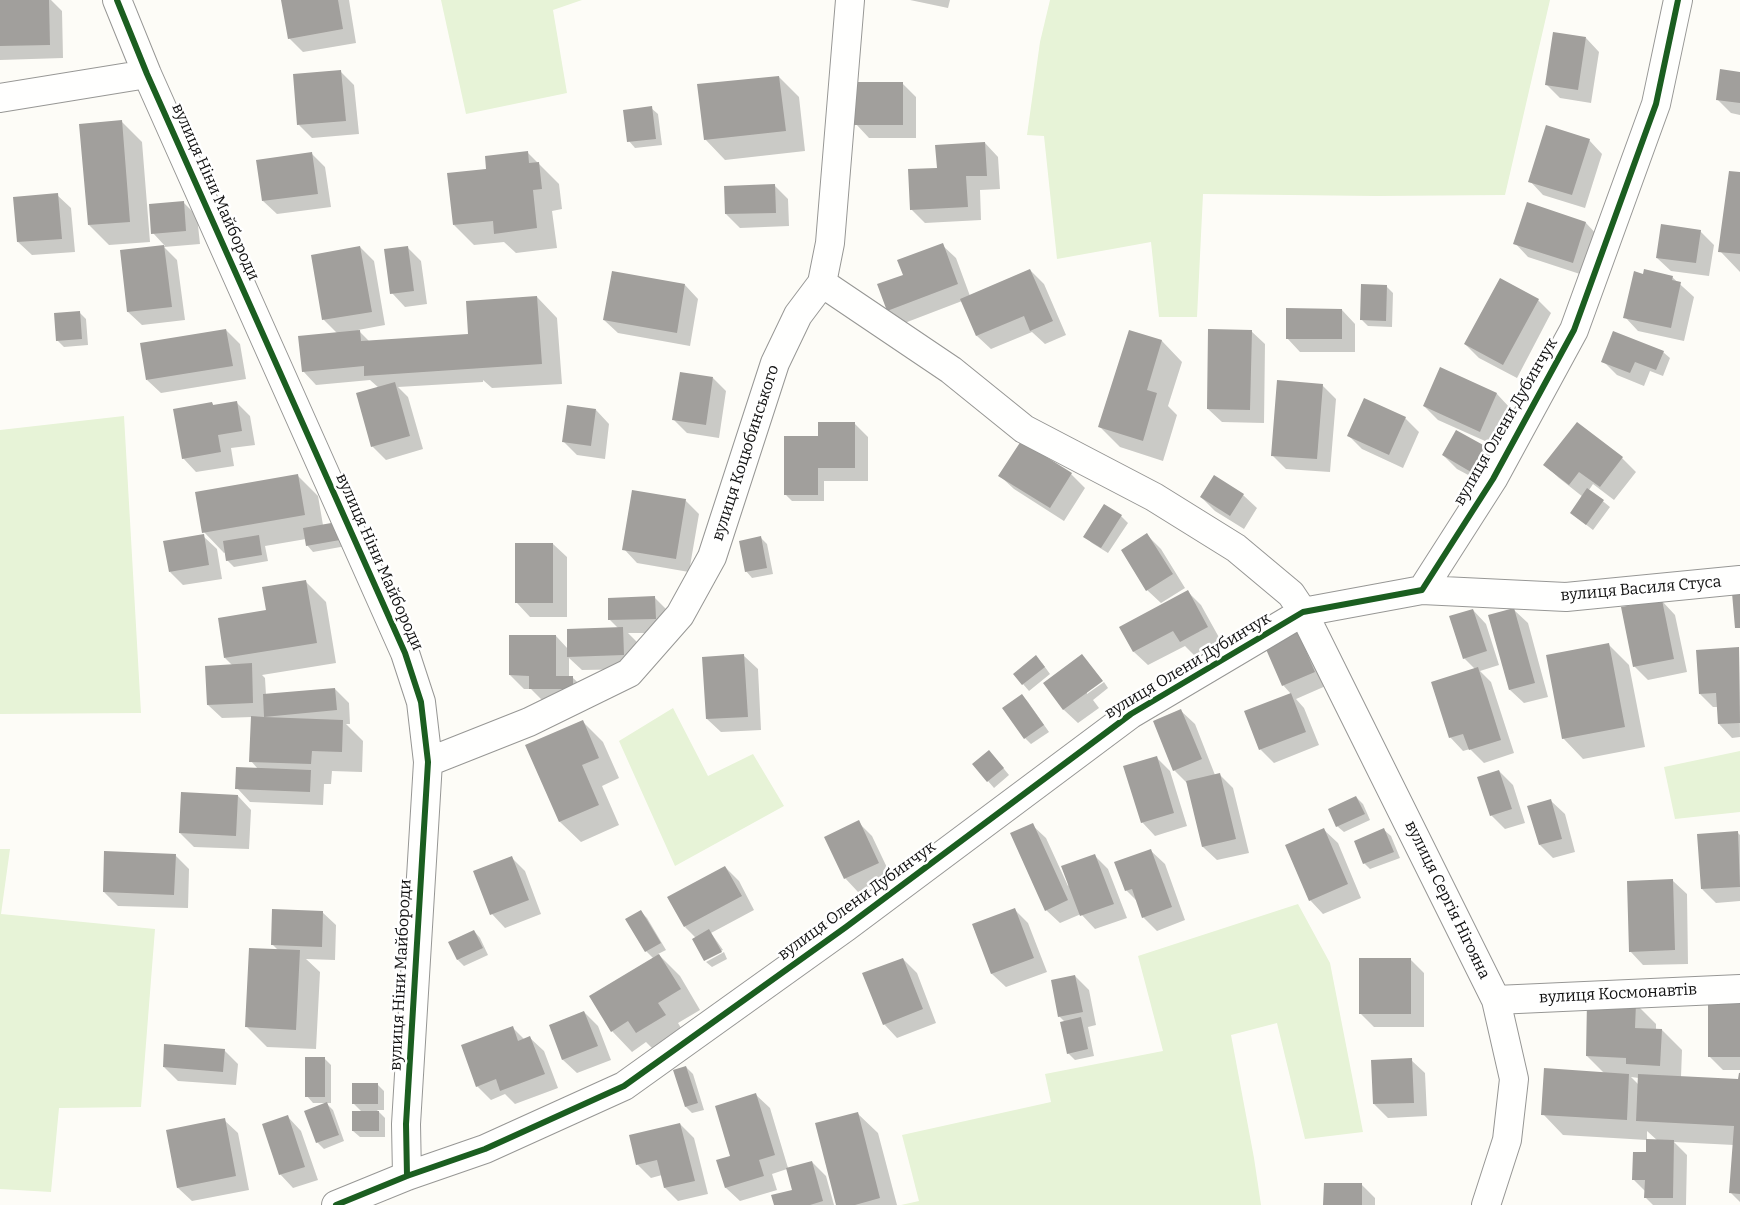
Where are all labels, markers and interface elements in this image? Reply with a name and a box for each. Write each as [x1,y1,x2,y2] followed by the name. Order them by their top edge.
[167,100,263,284] street label: вулиця Ніни Майбороди
[1450,335,1562,509] street label: вулиця Олени Дубинчук
[708,363,784,543] street label: вулиця Коцюбинського
[331,470,427,654] street label: вулиця Ніни Майбороди
[1560,572,1722,606] street label: вулиця Василя Стуса
[1102,609,1274,723] street label: вулиця Олени Дубинчук
[1400,818,1494,982] street label: вулиця Сергія Нігояна
[774,837,940,965] street label: вулиця Олени Дубинчук
[386,879,416,1071] street label: вулиця Ніни Майбороди
[1539,980,1697,1008] street label: вулиця Космонавтів

